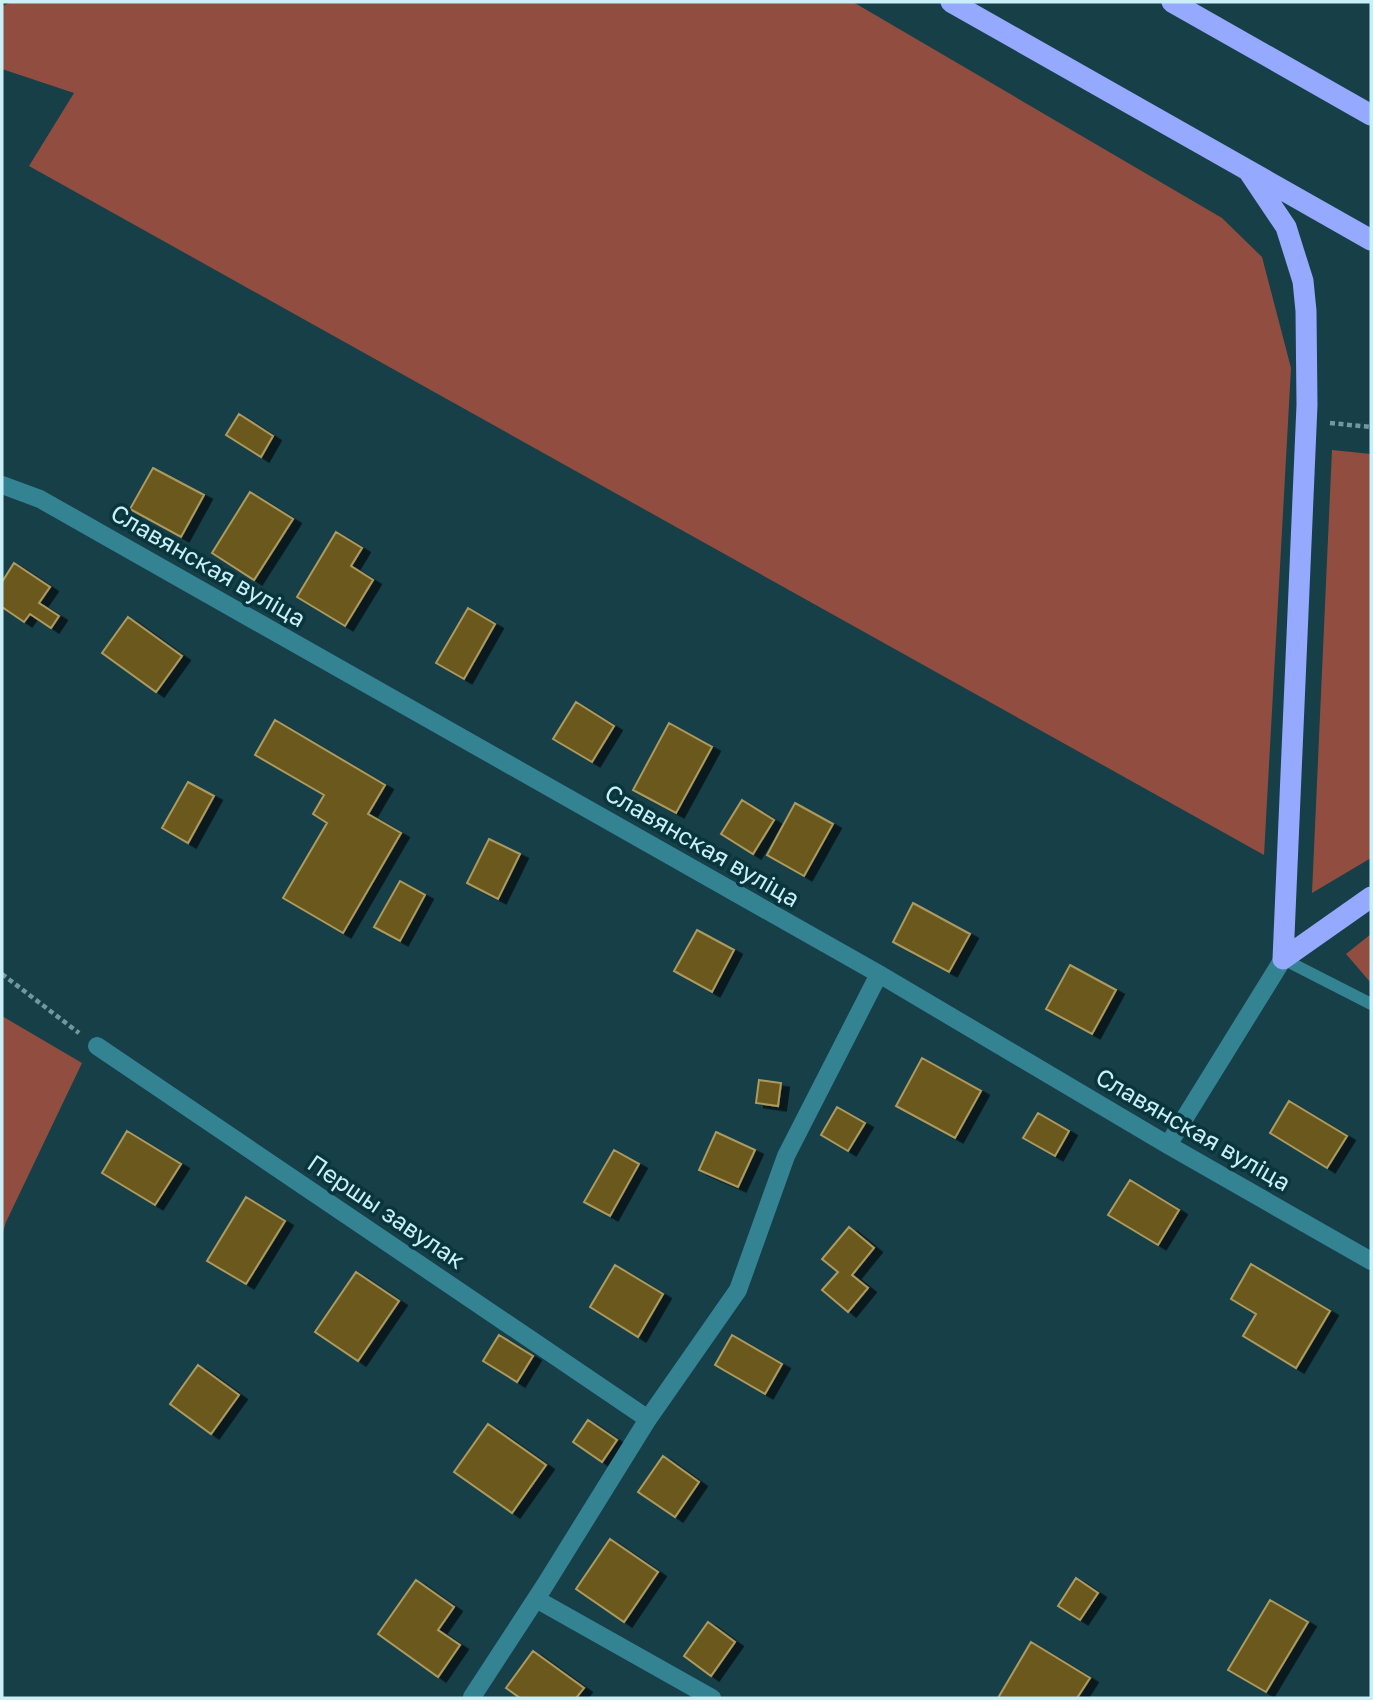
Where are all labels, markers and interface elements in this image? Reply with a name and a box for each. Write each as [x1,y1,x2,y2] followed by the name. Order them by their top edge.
[106,497,311,632] street label: Славянская вуліца
[600,777,805,912] street label: Славянская вуліца
[1091,1061,1296,1196] street label: Славянская вуліца
[303,1147,471,1274] street label: Першы завулак

